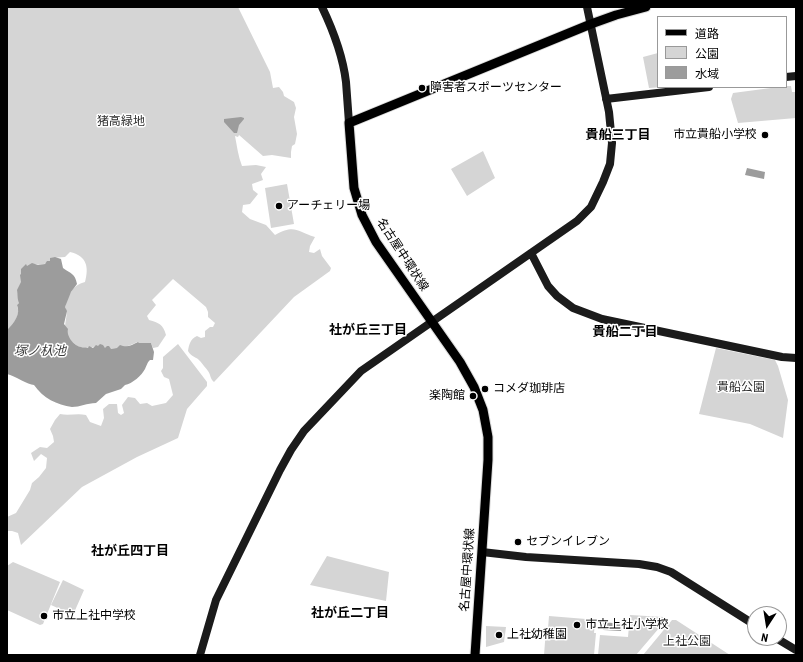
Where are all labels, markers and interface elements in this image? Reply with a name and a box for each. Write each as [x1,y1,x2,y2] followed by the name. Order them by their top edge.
[657,16,787,88] legend
[695,27,719,41] text: 道路
[695,47,719,61] text: 公園
[695,67,719,81] text: 水域
[430,81,562,95] place label: 障害者スポーツセンター
[417,83,427,93] marker: 障害者スポーツセンター
[97,115,145,129] park label: 猪高緑地
[586,128,650,144] district label: 貴船三丁目
[673,128,757,142] place label: 市立貴船小学校
[760,130,770,140] marker: 市立貴船小学校
[287,199,370,213] place label: アーチェリー場
[274,201,284,211] marker: アーチェリー場
[373,216,431,294] street label: 名古屋中環状線
[329,323,407,339] district label: 社が丘三丁目
[593,325,657,341] district label: 貴船二丁目
[14,344,66,360] water label: 塚ノ杁池
[717,381,765,395] park label: 貴船公園
[493,382,565,396] place label: コメダ珈琲店
[480,384,490,394] marker: コメダ珈琲店
[429,389,465,403] place label: 楽陶館
[468,391,478,401] marker: 楽陶館
[458,528,478,612] street label: 名古屋中環状線
[526,535,610,549] place label: セブンイレブン
[513,537,523,547] marker: セブンイレブン
[91,544,169,560] district label: 社が丘四丁目
[311,606,389,622] district label: 社が丘二丁目
[747,606,787,646] north arrow
[52,609,136,623] place label: 市立上社中学校
[39,611,49,621] marker: 市立上社中学校
[585,618,669,632] place label: 市立上社小学校
[572,620,582,630] marker: 市立上社小学校
[507,628,567,642] place label: 上社幼稚園
[494,630,504,640] marker: 上社幼稚園
[760,630,769,644] text: N
[663,635,711,649] park label: 上社公園

